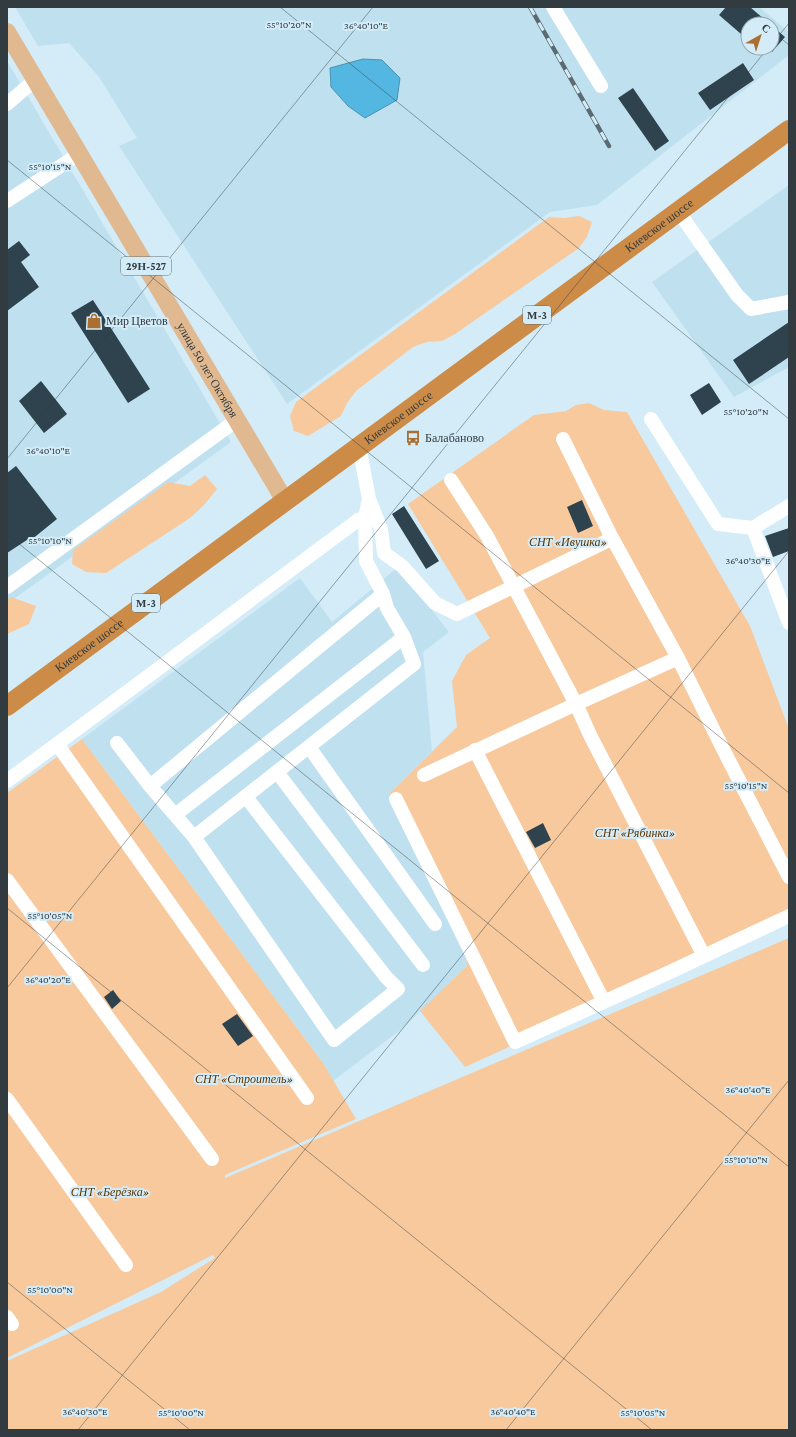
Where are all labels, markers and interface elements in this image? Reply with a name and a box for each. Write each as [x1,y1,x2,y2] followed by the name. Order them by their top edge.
[740,16,780,56] north arrow
[267,19,312,30] text: 55°10'20"N
[344,20,389,31] text: 36°40'10"E
[759,21,773,35] text: С
[29,161,72,172] text: 55°10'15"N
[622,196,696,255] street label: Киевское шоссе
[121,257,171,275] road number: 29Н-527
[523,306,551,324] road number: М-3
[85,312,103,330] shop icon: Мир Цветов
[106,314,168,328] place label: Мир Цветов
[174,320,241,421] street label: улица 50 лет Октября
[361,388,435,448] street label: Киевское шоссе
[724,406,769,417] text: 55°10'20"N
[404,429,422,447] bus stop icon: Балабаново
[425,431,484,445] place label: Балабаново
[26,445,71,456] text: 36°40'10"E
[28,535,72,546] text: 55°10'10"N
[529,535,607,549] park label: СНТ «Ивушка»
[725,555,771,566] text: 36°40'30"E
[132,594,160,612] road number: М-3
[52,616,126,675] street label: Киевское шоссе
[725,780,768,791] text: 55°10'15"N
[595,826,675,840] park label: СНТ «Рябинка»
[28,910,73,921] text: 55°10'05"N
[25,974,71,985] text: 36°40'20"E
[195,1072,293,1086] park label: СНТ «Строитель»
[725,1084,771,1095] text: 36°40'40"E
[724,1154,768,1165] text: 55°10'10"N
[71,1185,149,1199] park label: СНТ «Берёзка»
[27,1284,73,1295] text: 55°10'00"N
[62,1406,108,1417] text: 36°40'30"E
[490,1406,536,1417] text: 36°40'40"E
[158,1407,204,1418] text: 55°10'00"N
[621,1407,666,1418] text: 55°10'05"N

